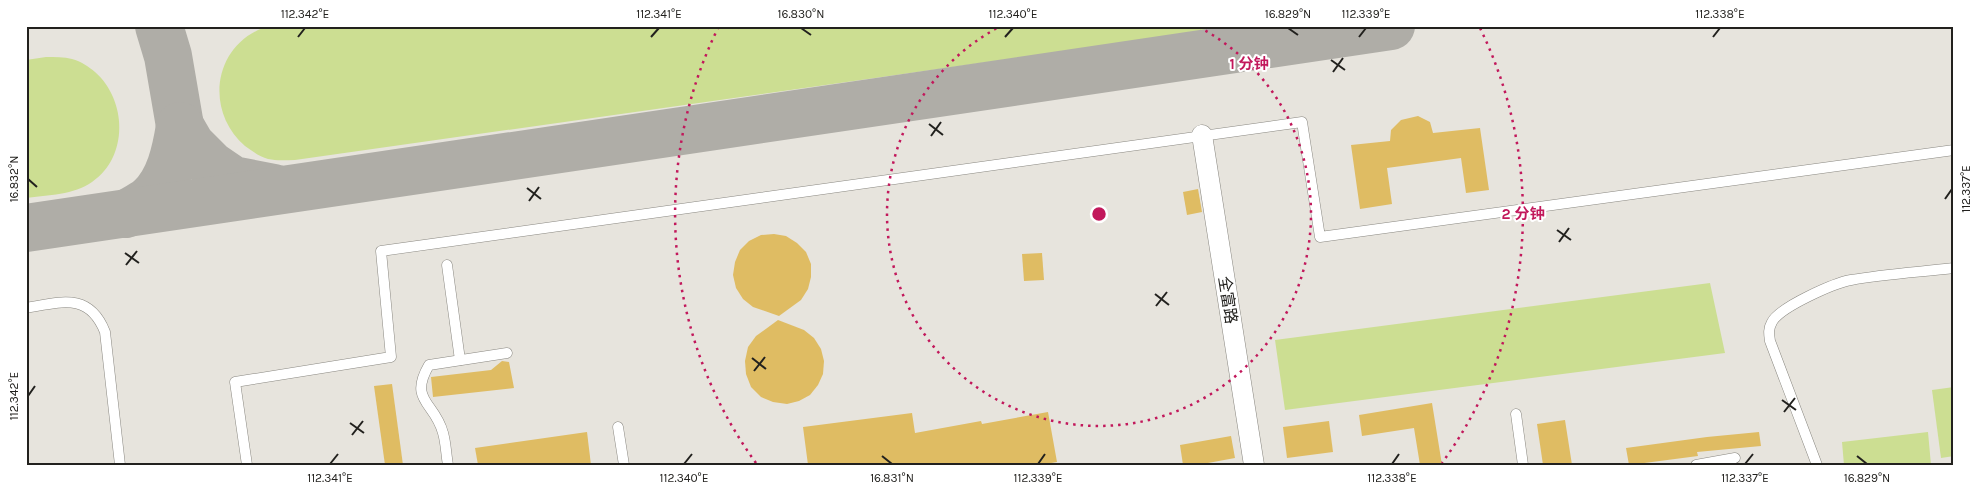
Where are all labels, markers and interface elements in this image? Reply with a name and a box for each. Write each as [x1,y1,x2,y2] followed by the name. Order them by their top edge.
[281,7,329,21] text: 112.342°E
[636,7,682,21] text: 112.341°E
[778,7,824,21] text: 16.830°N
[989,7,1037,21] text: 112.340°E
[1265,7,1311,21] text: 16.829°N
[1342,7,1391,21] text: 112.339°E
[1695,7,1745,21] text: 112.338°E
[1229,55,1269,73] text: 1 分钟
[7,156,21,202] text: 16.832°N
[1959,165,1973,213] text: 112.337°E
[1090,205,1108,223] centre of rings
[1502,205,1544,223] text: 2 分钟
[1215,275,1241,325] street label: 全富路
[7,372,21,420] text: 112.342°E
[307,471,353,485] text: 112.341°E
[660,471,708,485] text: 112.340°E
[870,471,914,485] text: 16.831°N
[1014,471,1063,485] text: 112.339°E
[1367,471,1417,485] text: 112.338°E
[1721,471,1769,485] text: 112.337°E
[1844,471,1890,485] text: 16.829°N

